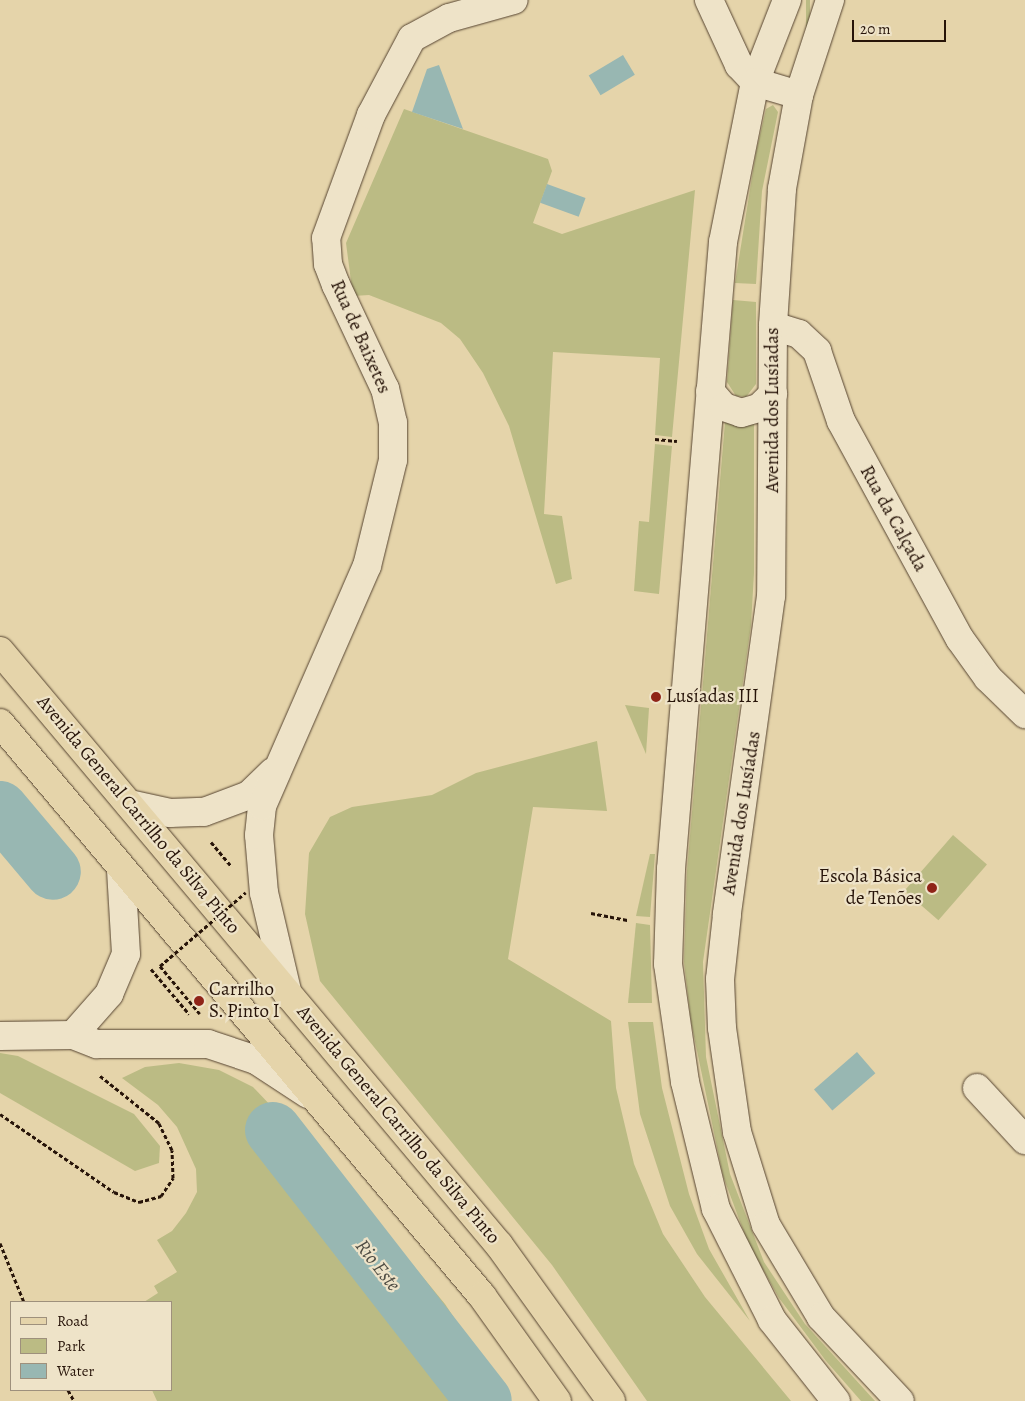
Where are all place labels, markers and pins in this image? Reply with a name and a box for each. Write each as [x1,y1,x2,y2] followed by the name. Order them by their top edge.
[666,686,759,708] place label: Lusíadas III
[650,691,662,703] marker: Lusíadas III
[819,866,922,910] place label: Escola Básica de Tenões
[926,882,938,894] marker: Escola Básica de Tenões
[209,979,280,1023] place label: Carrilho S. Pinto I
[193,995,205,1007] marker: Carrilho S. Pinto I

